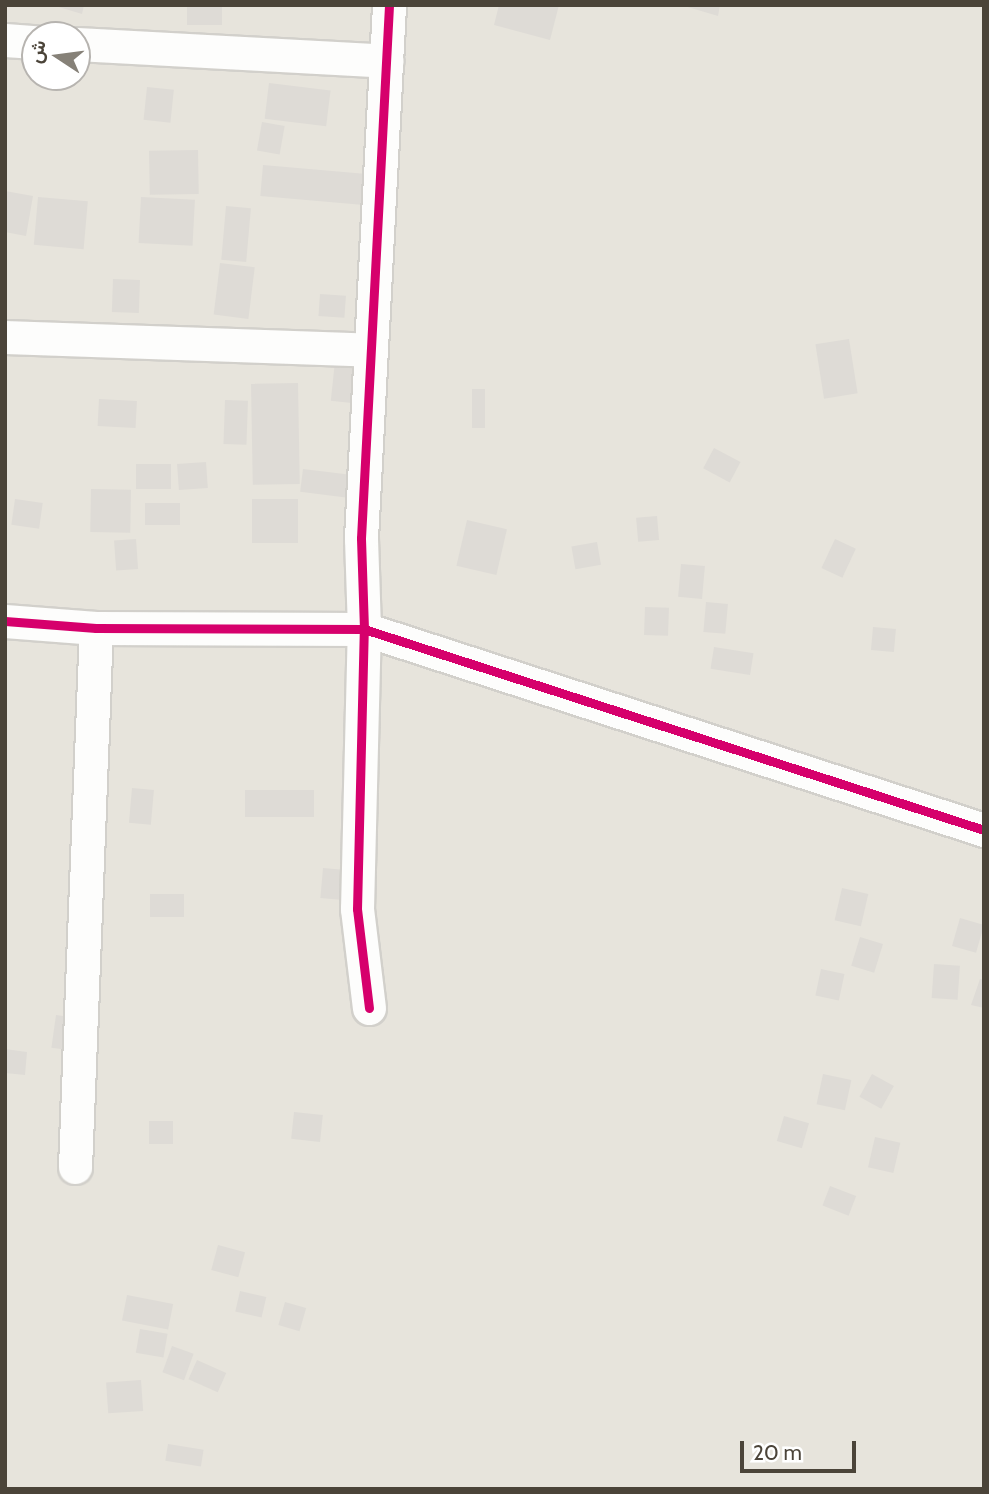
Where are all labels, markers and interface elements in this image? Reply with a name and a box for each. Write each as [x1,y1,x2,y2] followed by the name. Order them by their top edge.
[21,21,91,91] north arrow
[23,38,51,65] text: ش
[744,1428,860,1472] scale bar
[753,1440,802,1465] text: 20 m

